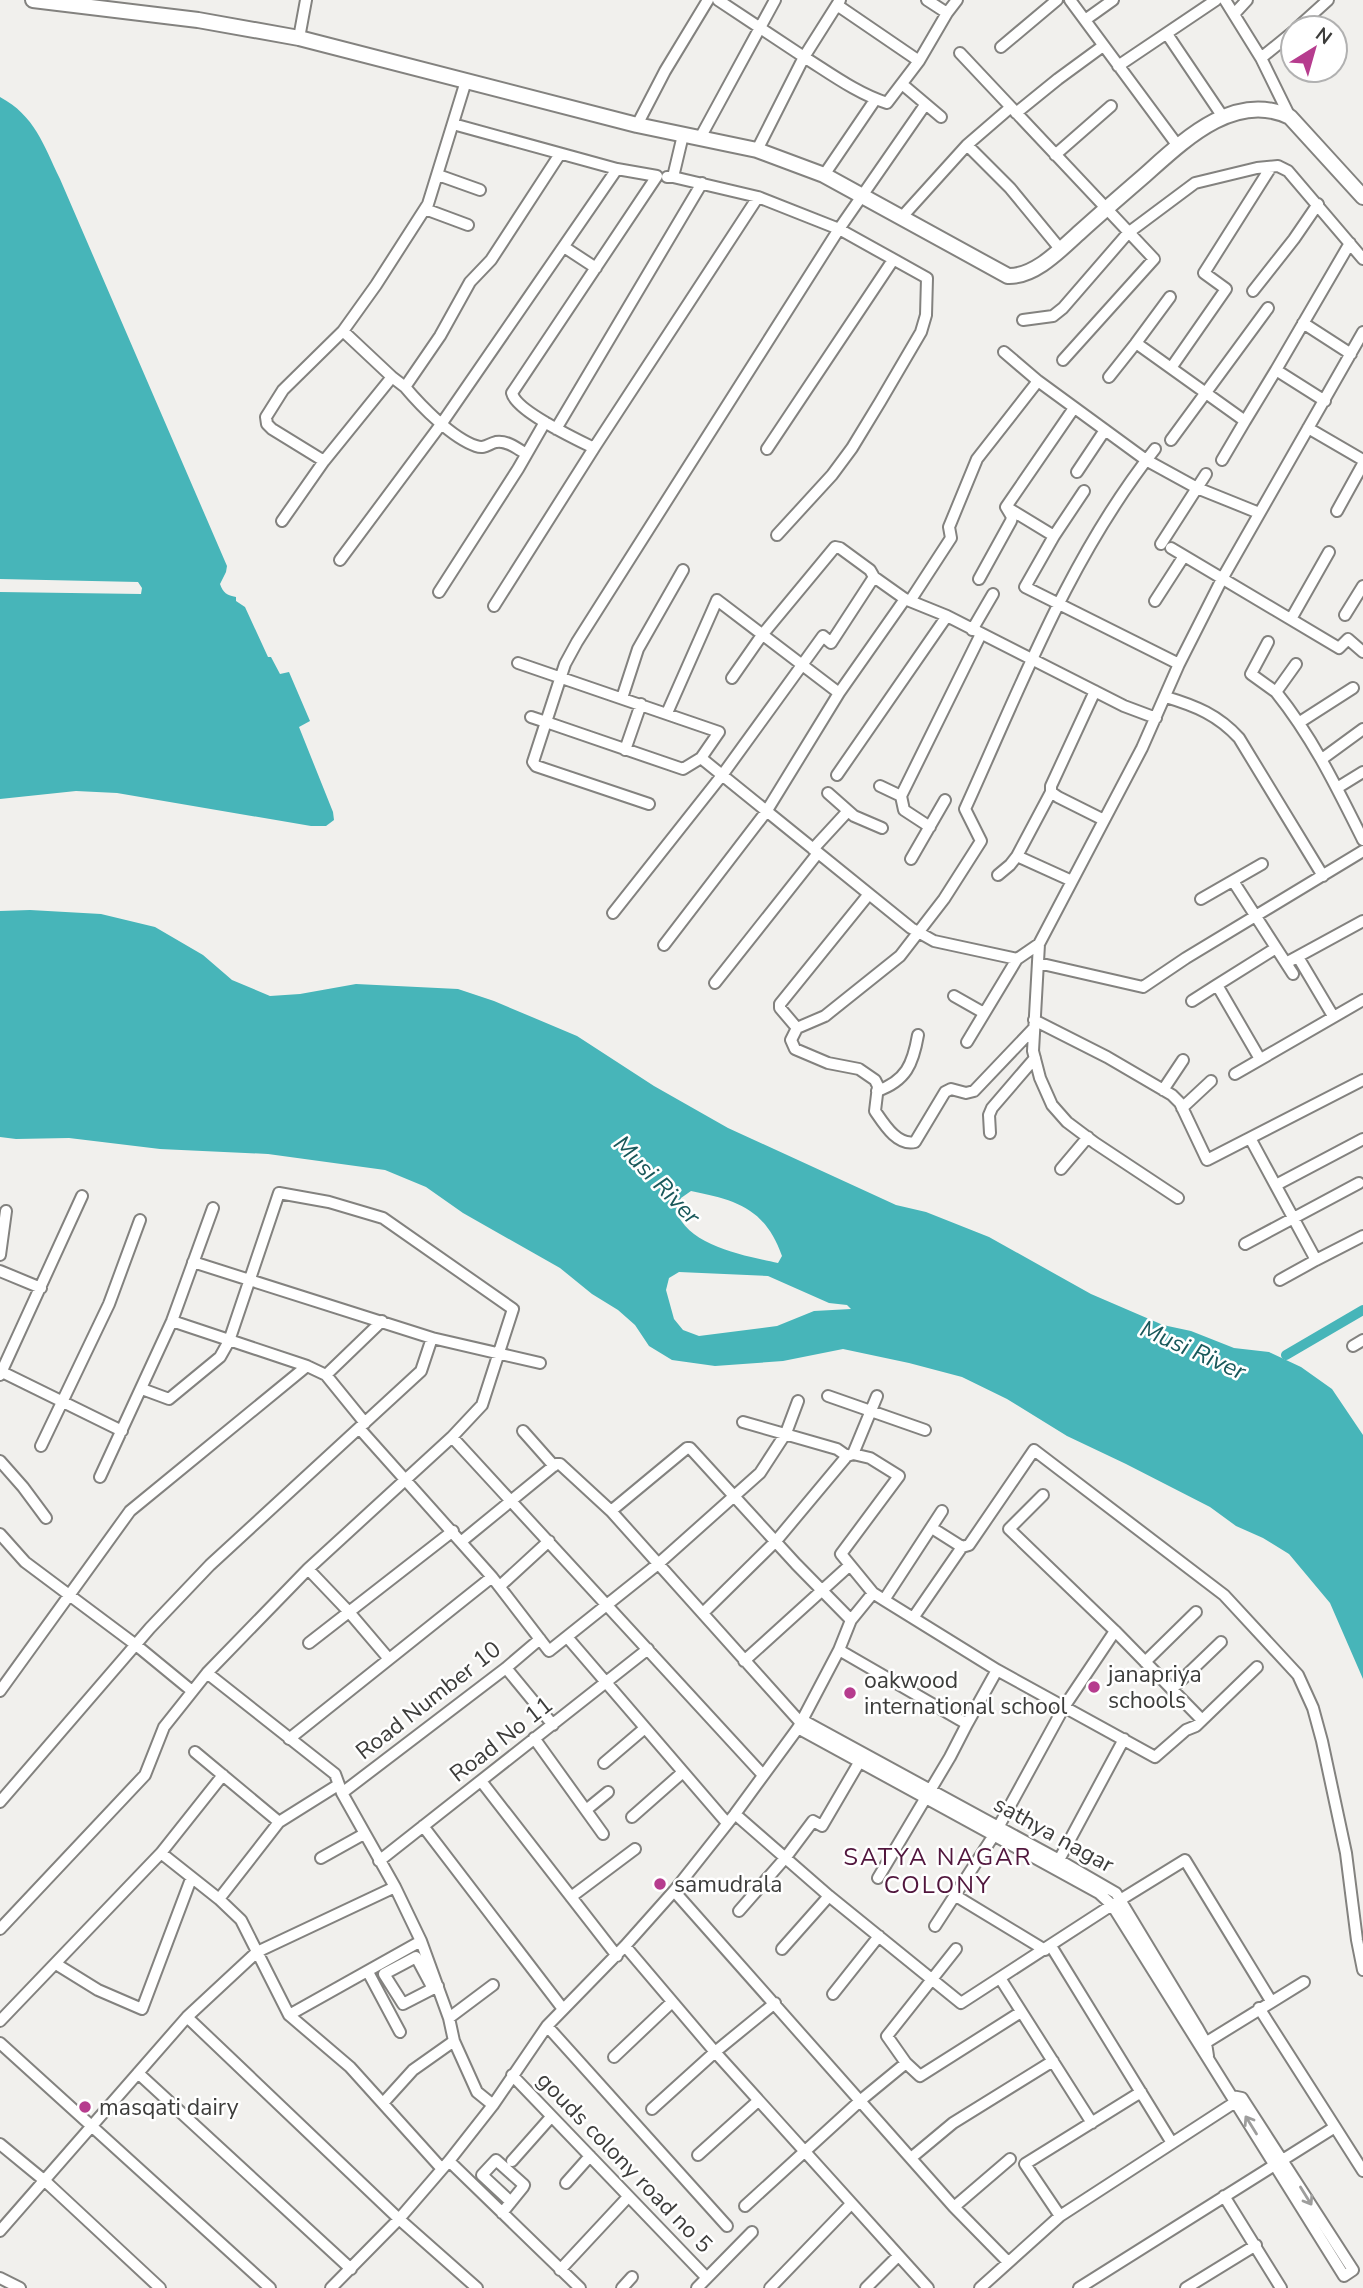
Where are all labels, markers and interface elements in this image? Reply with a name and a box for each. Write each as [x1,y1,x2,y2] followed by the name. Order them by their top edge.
[1279,14,1349,84] north arrow
[1310,22,1337,51] text: N
[606,1128,709,1233] water label: Musi River
[1135,1313,1252,1388] water label: Musi River
[349,1634,507,1767] street label: Road Number 10
[1106,1659,1202,1716] place label: janapriya schools
[864,1665,1068,1722] place label: oakwood international school
[1086,1679,1102,1695] marker: janapriya schools
[842,1685,858,1701] marker: oakwood international school
[443,1689,559,1789] street label: Road No 11
[988,1789,1120,1881] street label: sathya nagar
[843,1841,1033,1901] district label: SATYA NAGAR COLONY
[674,1869,783,1900] place label: samudrala
[652,1876,668,1892] marker: samudrala
[530,2065,719,2260] street label: gouds colony road no 5
[99,2092,239,2123] place label: masqati dairy
[77,2099,93,2115] marker: masqati dairy
[1243,2116,1257,2136] one-way arrow
[1300,2185,1314,2205] one-way arrow

